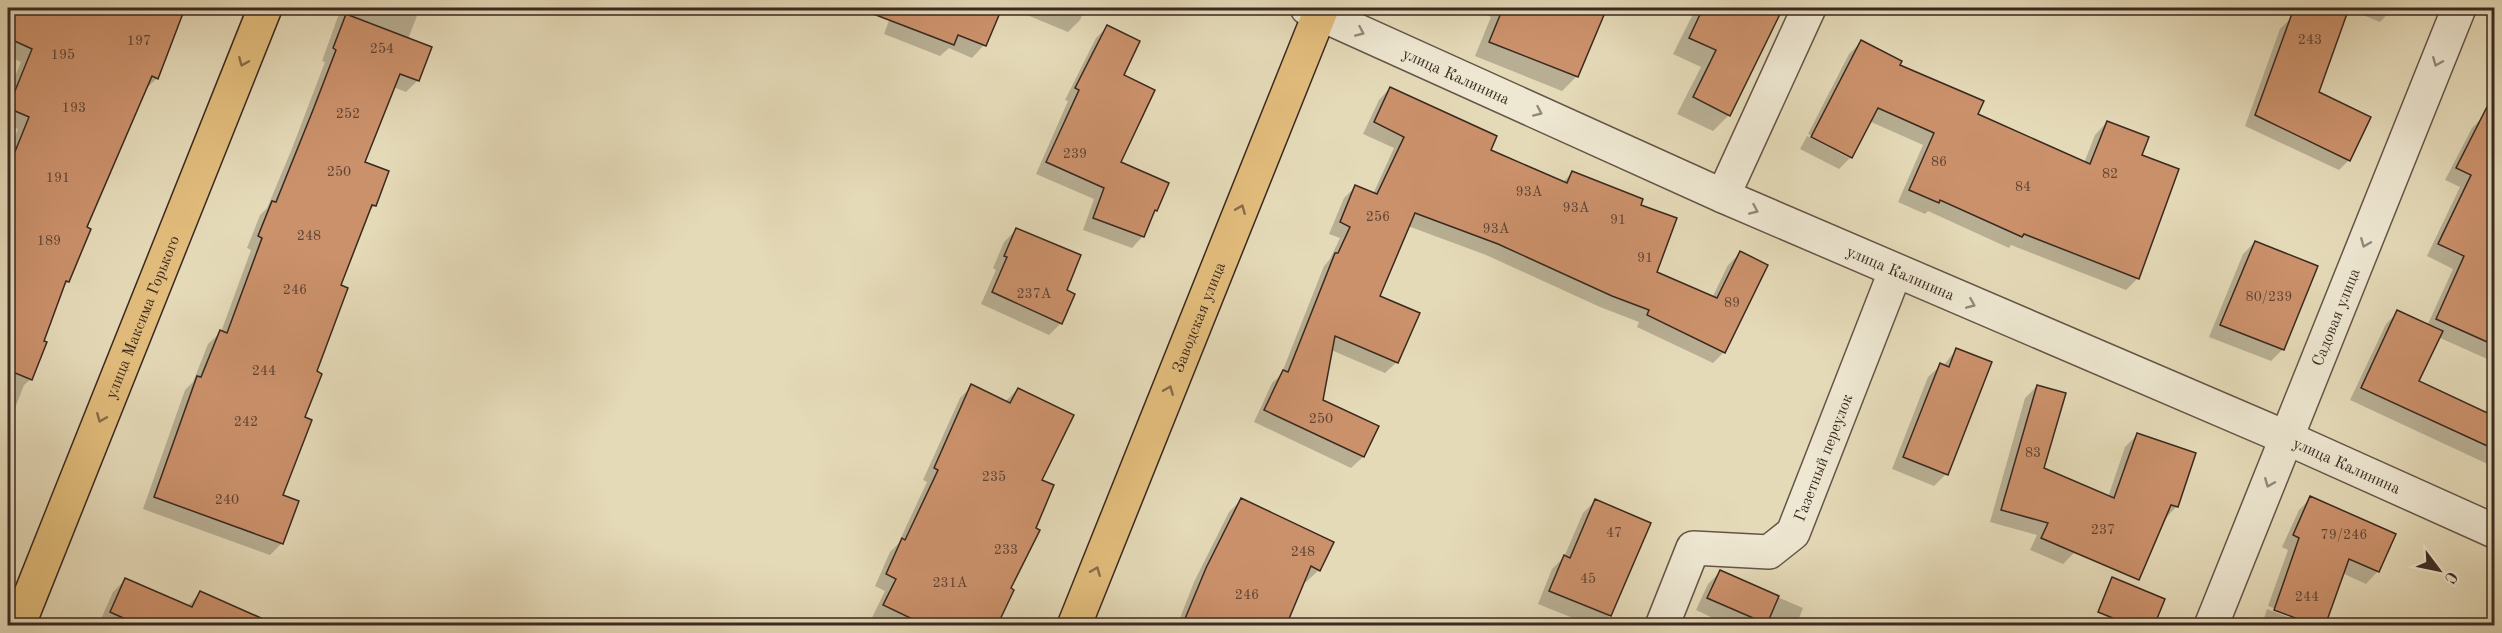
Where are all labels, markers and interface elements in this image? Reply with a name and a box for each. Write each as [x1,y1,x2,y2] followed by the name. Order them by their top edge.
[1354,24,1365,36] one-way arrow
[2298,33,2322,47] house number: 243
[127,34,151,48] house number: 197
[370,42,394,56] house number: 254
[1400,46,1512,109] street label: улица Калинина
[51,48,75,62] house number: 195
[238,56,250,67] one-way arrow
[2432,56,2444,67] one-way arrow
[62,101,86,115] house number: 193
[1531,105,1542,117] one-way arrow
[336,107,360,121] house number: 252
[1063,147,1087,161] house number: 239
[1931,155,1947,169] house number: 86
[327,165,351,179] house number: 250
[2102,167,2118,181] house number: 82
[46,171,70,185] house number: 191
[2015,180,2031,194] house number: 84
[1516,185,1543,199] house number: 93А
[1563,201,1590,215] house number: 93А
[1747,203,1758,215] one-way arrow
[1234,204,1246,215] one-way arrow
[1366,210,1390,224] house number: 256
[1610,213,1626,227] house number: 91
[1483,222,1510,236] house number: 93А
[297,229,321,243] house number: 248
[37,234,61,248] house number: 189
[104,234,183,401] street label: улица Максима Горького
[2360,237,2372,248] one-way arrow
[1844,244,1956,304] street label: улица Калинина
[1637,251,1653,265] house number: 91
[1171,260,1229,375] street label: Заводская улица
[2310,266,2364,369] street label: Садовая улица
[283,283,307,297] house number: 246
[1016,287,1052,301] house number: 237А
[2246,290,2292,304] house number: 80/239
[1724,296,1740,310] house number: 89
[1965,297,1976,309] one-way arrow
[252,364,276,378] house number: 244
[1162,385,1174,396] one-way arrow
[1792,392,1857,524] street label: Газетный переулок
[96,412,108,423] one-way arrow
[1309,412,1333,426] house number: 250
[234,415,258,429] house number: 242
[2290,436,2402,498] street label: улица Калинина
[2025,446,2041,460] house number: 83
[982,470,1006,484] house number: 235
[2264,476,2276,487] one-way arrow
[215,493,239,507] house number: 240
[2091,523,2115,537] house number: 237
[1606,526,1622,540] house number: 47
[2321,528,2367,542] house number: 79/246
[2409,540,2469,600] north arrow
[994,543,1018,557] house number: 233
[1291,545,1315,559] house number: 248
[1089,566,1101,577] one-way arrow
[2440,568,2460,586] text: С
[1580,572,1596,586] house number: 45
[932,576,968,590] house number: 231А
[1235,588,1259,602] house number: 246
[2295,590,2319,604] house number: 244

